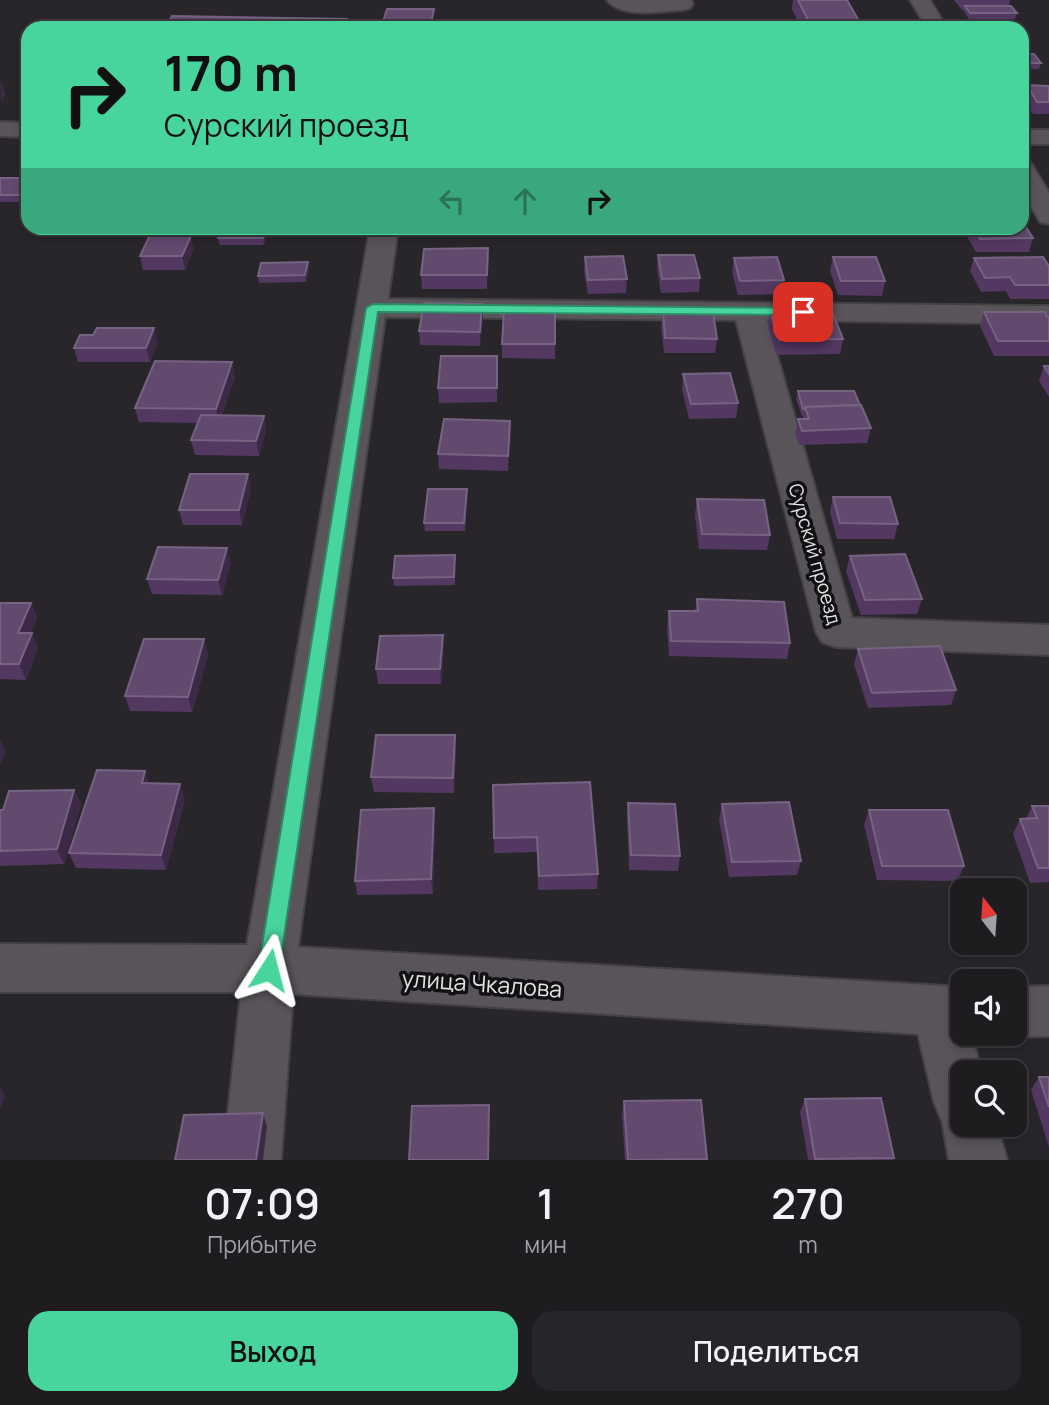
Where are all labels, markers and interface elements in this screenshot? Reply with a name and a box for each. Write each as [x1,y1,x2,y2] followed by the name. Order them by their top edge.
[164,39,298,106] text: 170 m
[49,49,140,140] icon: right
[164,103,409,147] text: Сурский проезд
[433,182,471,220] icon: left
[506,182,544,220] icon: ahead
[579,182,617,220] icon: right
[773,282,833,342] pin
[784,293,822,331] icon: arrive
[782,481,848,627] street label: Сурский проезд
[950,878,1027,956] north arrow
[950,878,1027,1137] map controls
[232,933,306,1007] position arrow
[401,961,563,1005] street label: улица Чкалова
[950,969,1027,1046] button: sound
[950,1060,1027,1137] button: search
[204,1174,320,1232] text: 07:09
[537,1174,554,1232] text: 1
[771,1174,845,1232] text: 270
[207,1228,317,1260] text: Прибытие
[524,1228,567,1260] text: мин
[798,1228,818,1260] text: m
[28,1311,518,1391] button: Выход
[532,1311,1021,1391] button: Поделиться

